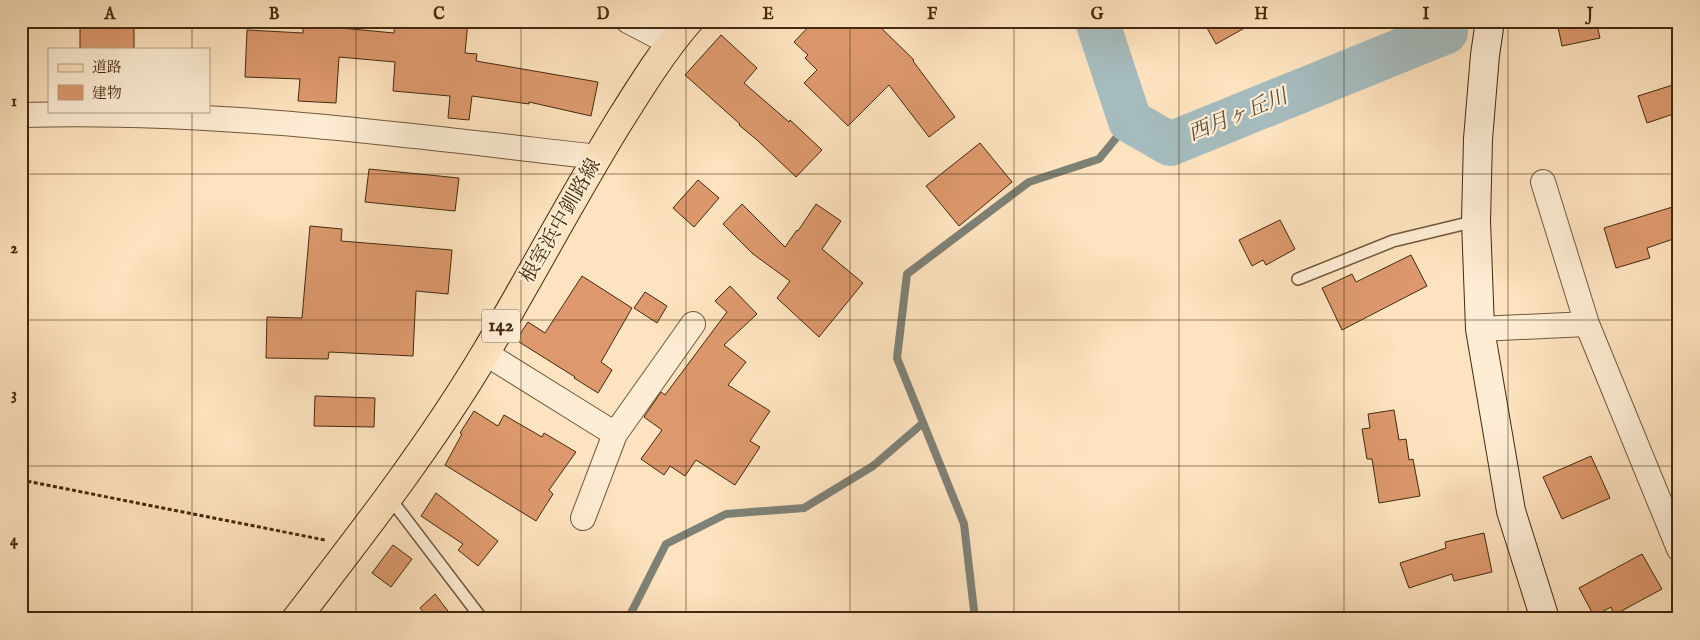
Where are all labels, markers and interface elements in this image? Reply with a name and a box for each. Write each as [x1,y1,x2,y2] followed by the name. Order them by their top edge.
[104,5,117,25] text: A
[269,5,280,25] text: B
[433,5,445,25] text: C
[597,5,610,25] text: D
[762,5,774,25] text: E
[927,5,938,25] text: F
[1091,5,1104,25] text: G
[1254,5,1268,25] text: H
[1423,5,1430,25] text: I
[1585,5,1594,25] text: J
[48,48,210,112] legend
[92,58,122,77] text: 道路
[1184,83,1294,148] water label: 西月ヶ丘川
[92,84,122,103] text: 建物
[11,92,17,112] text: 1
[515,154,607,288] street label: 根室浜中釧路線
[10,239,18,259] text: 2
[482,310,520,342] road number: 142
[11,385,17,405] text: 3
[10,531,19,551] text: 4

